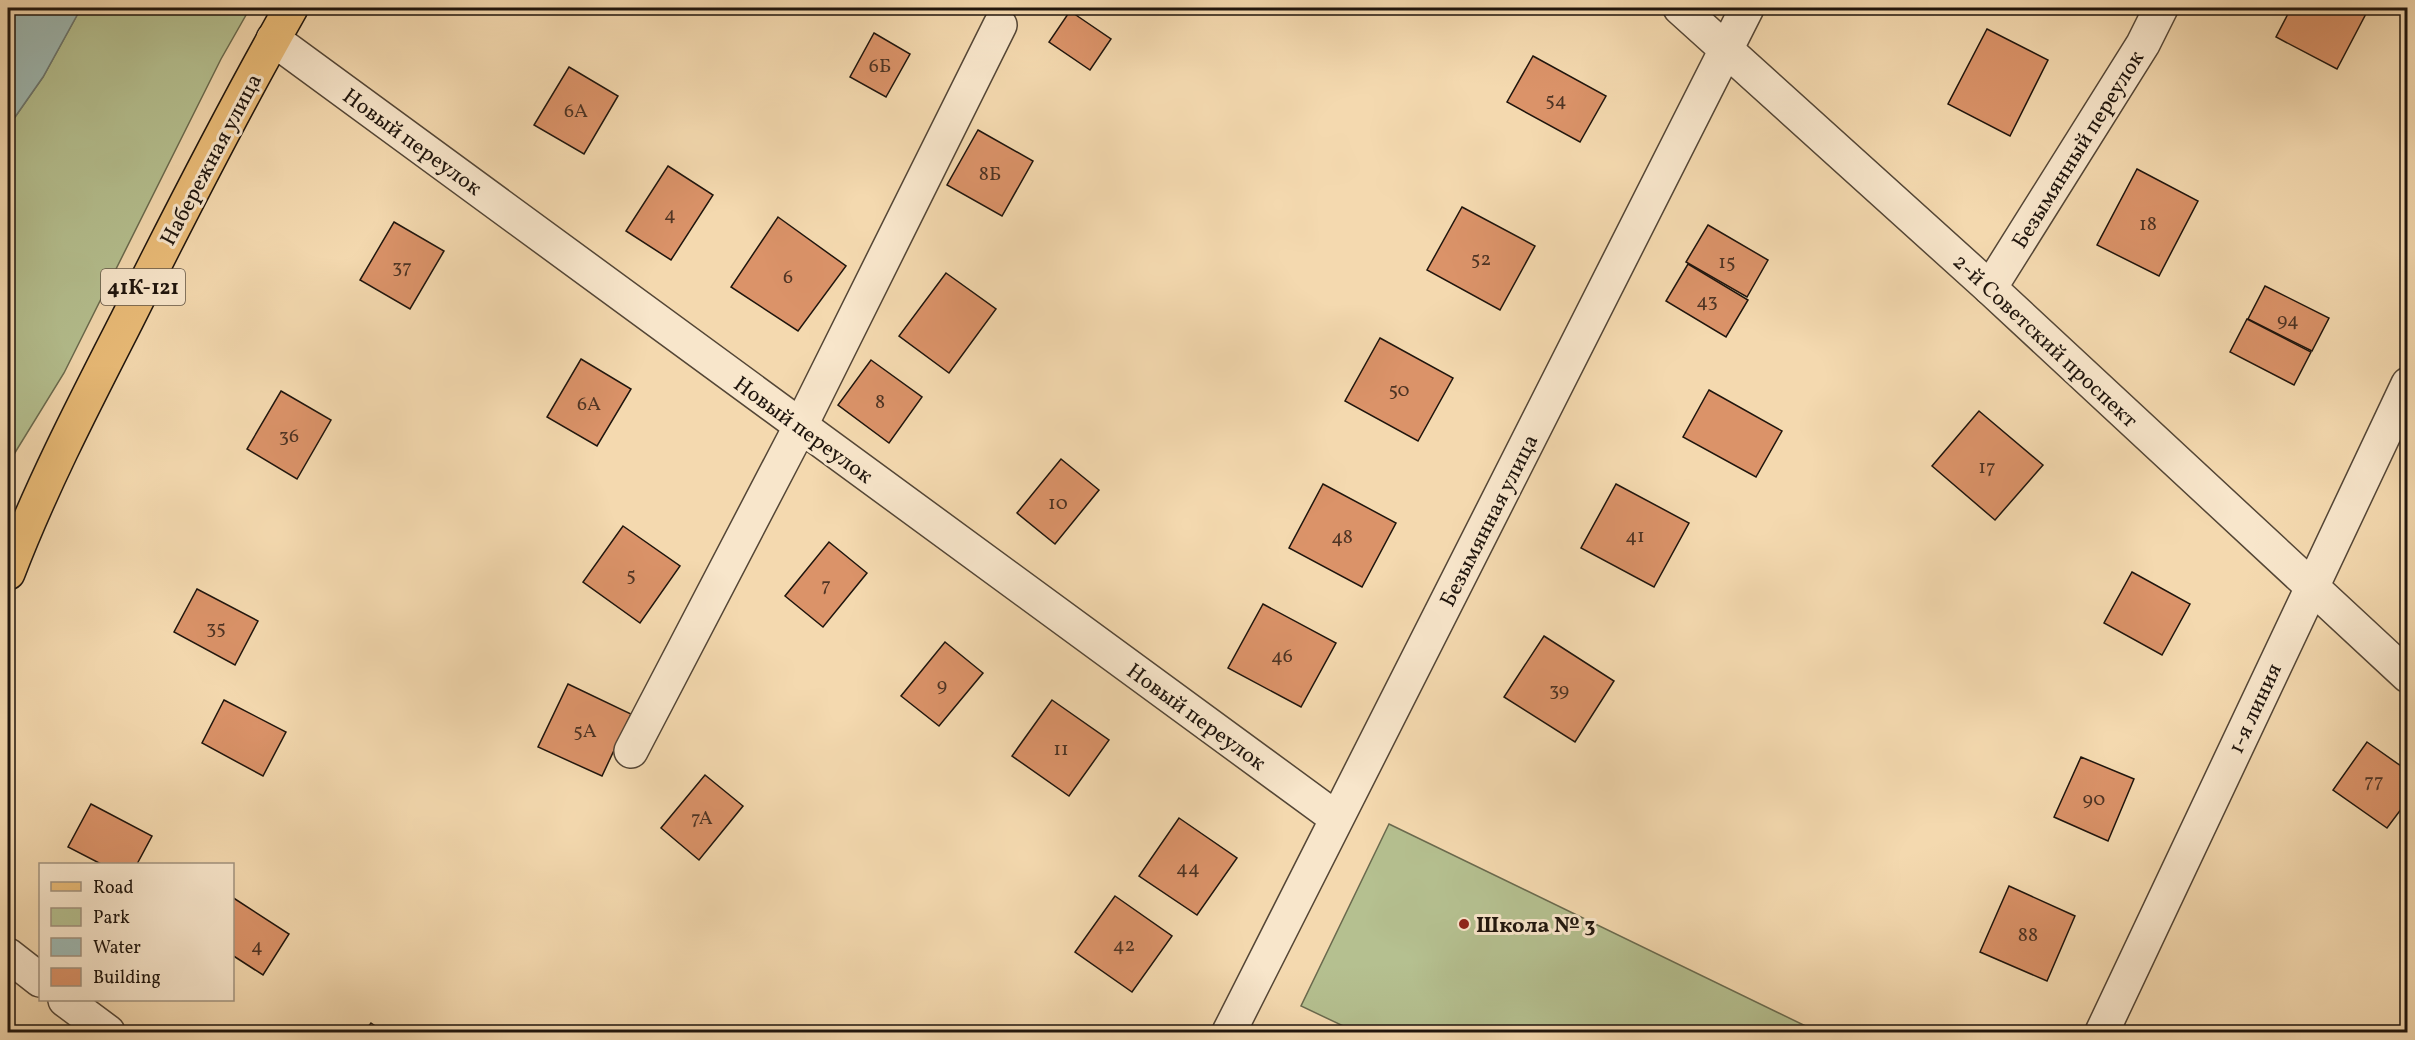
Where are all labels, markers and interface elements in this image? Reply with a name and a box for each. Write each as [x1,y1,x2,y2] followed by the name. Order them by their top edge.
[2005,45,2153,255] street label: Безымянный переулок
[869,53,891,81] house number: 6Б
[154,69,271,252] street label: Набережная улица
[335,82,488,204] street label: Новый переулок
[1545,87,1567,115] house number: 54
[564,98,588,126] house number: 6А
[979,161,1001,189] house number: 8Б
[664,201,676,229] house number: 4
[2139,211,2157,239] house number: 18
[1471,246,1491,274] house number: 52
[1945,248,2144,436] street label: 2-й Советский проспект
[1718,249,1736,277] house number: 15
[392,254,412,282] house number: 37
[783,264,793,292] house number: 6
[101,269,185,305] road number: 41К-121
[1696,288,1718,316] house number: 43
[2277,307,2299,335] house number: 94
[726,370,879,492] street label: Новый переулок
[1388,377,1410,405] house number: 50
[875,389,885,417] house number: 8
[577,391,601,419] house number: 6А
[279,423,299,451] house number: 36
[1433,430,1547,613] street label: Безымянная улица
[1978,454,1996,482] house number: 17
[1048,490,1068,518] house number: 10
[1625,523,1645,551] house number: 41
[1331,524,1353,552] house number: 48
[626,562,636,590] house number: 5
[821,572,831,600] house number: 7
[206,615,226,643] house number: 35
[1271,643,1293,671] house number: 46
[1119,657,1272,779] street label: Новый переулок
[2222,659,2291,759] street label: 1-я линия
[937,672,947,700] house number: 9
[1549,677,1569,705] house number: 39
[573,718,597,746] house number: 5А
[1053,736,1069,764] house number: 11
[2364,768,2384,796] house number: 77
[2083,786,2105,814] house number: 90
[691,805,713,833] house number: 7А
[1176,855,1200,883] house number: 44
[39,863,234,1001] legend
[93,876,134,901] text: Road
[93,906,130,931] text: Park
[1476,911,1595,942] place label: Школа № 3
[1457,917,1471,931] marker: Школа № 3
[2018,922,2038,950] house number: 88
[1113,932,1135,960] house number: 42
[251,933,263,961] house number: 4
[93,936,141,961] text: Water
[93,966,161,991] text: Building

